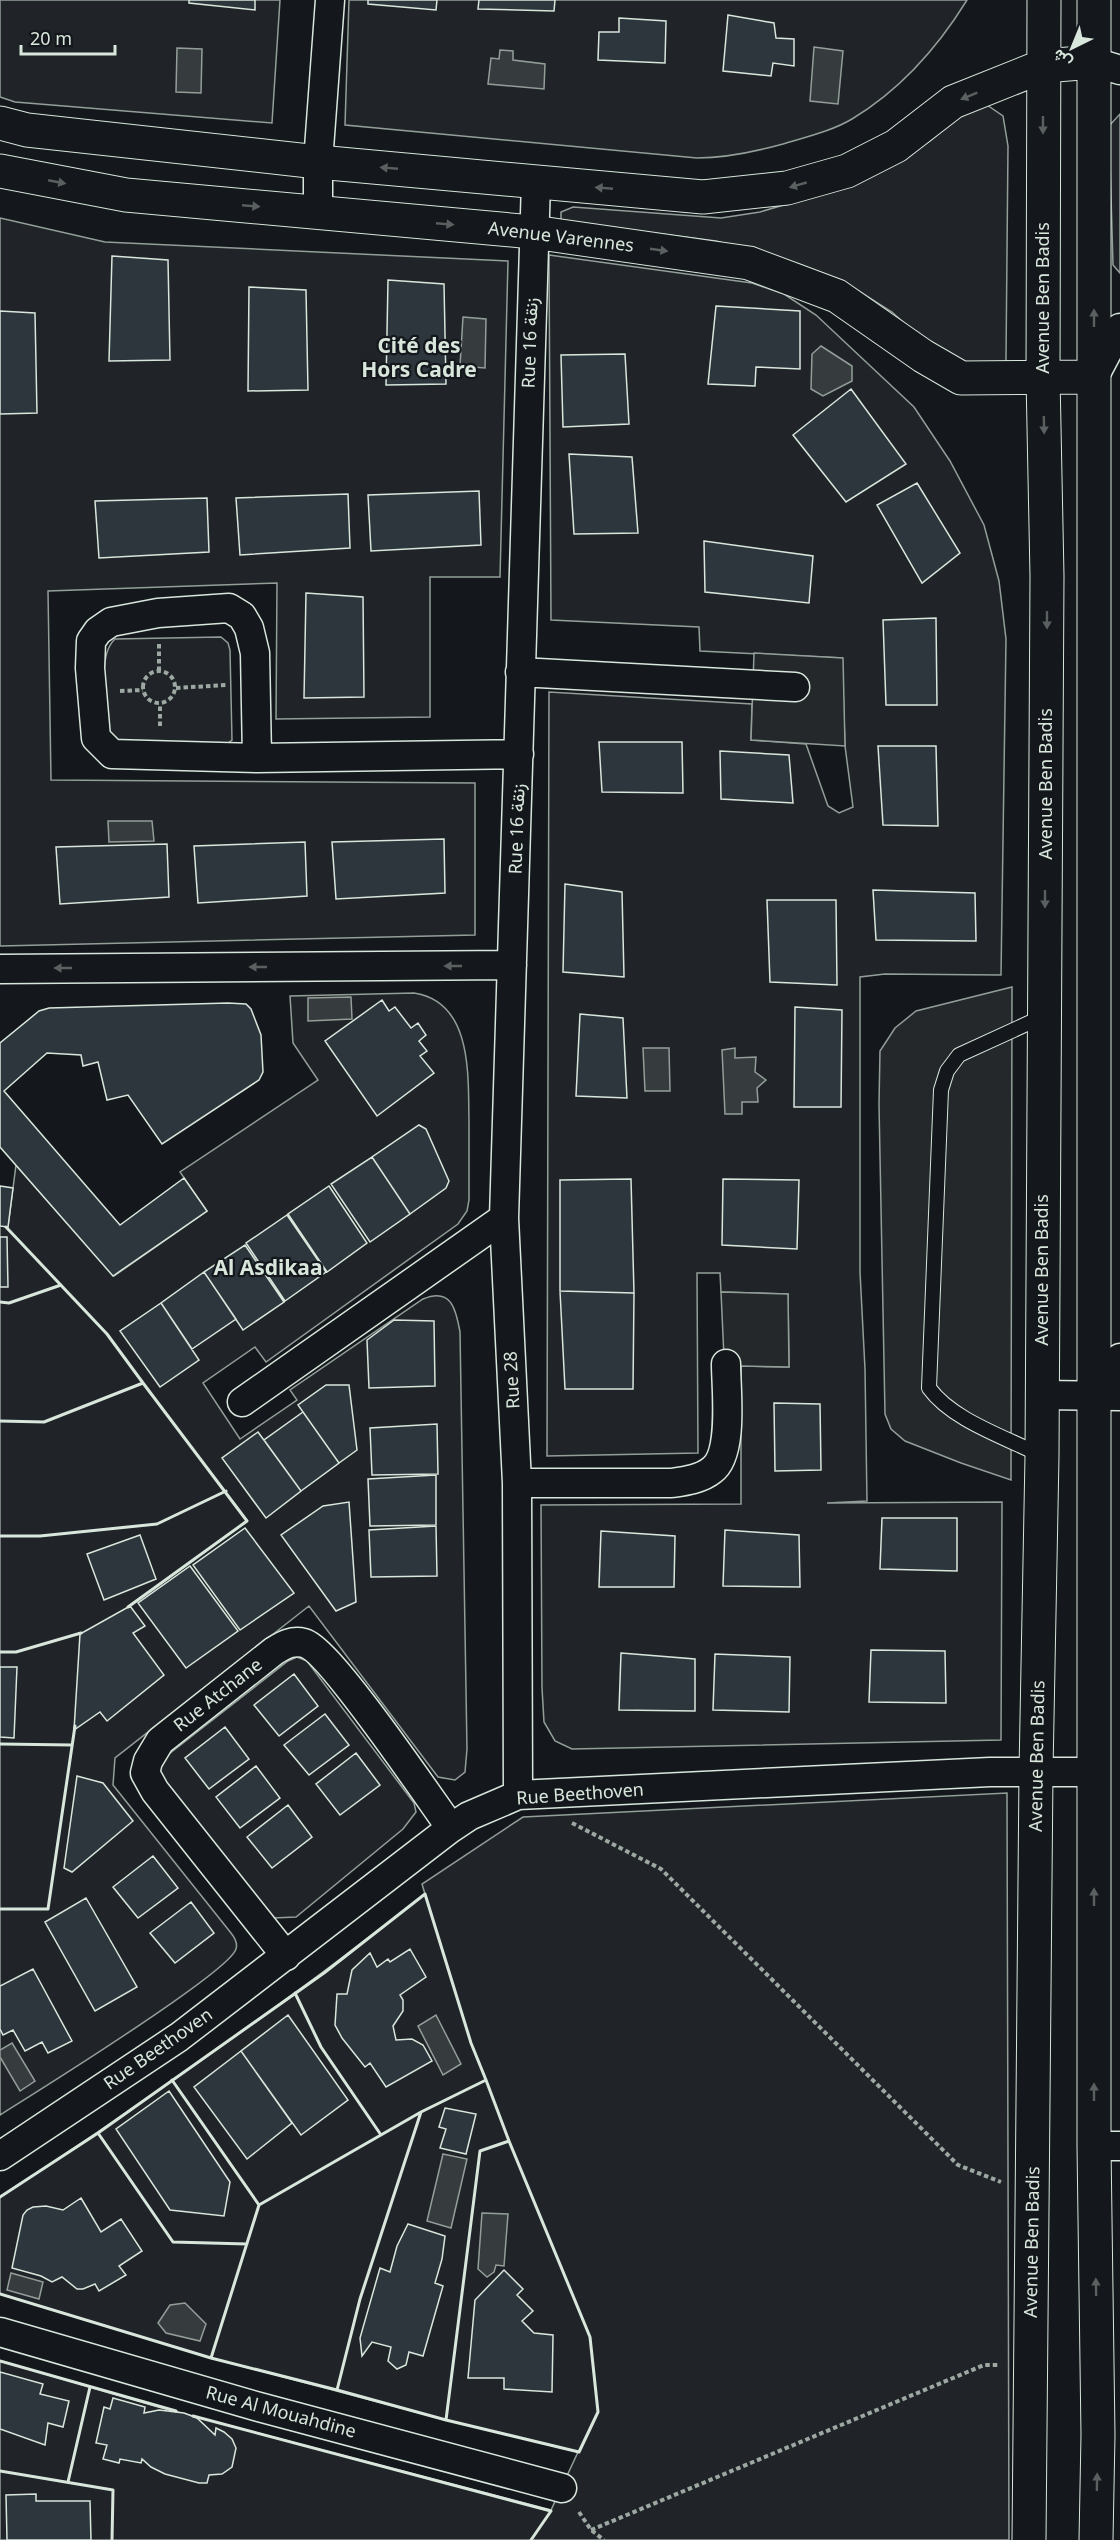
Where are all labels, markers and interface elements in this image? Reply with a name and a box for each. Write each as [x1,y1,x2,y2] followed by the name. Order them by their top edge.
[21,18,116,56] scale bar
[1042,18,1102,78] north arrow
[30,26,72,50] text: 20 m
[1047,44,1076,74] text: ش
[960,91,978,101] one-way arrow
[1038,115,1048,134] one-way arrow
[380,163,399,173] one-way arrow
[48,178,67,187] one-way arrow
[789,181,807,190] one-way arrow
[595,183,614,193] one-way arrow
[241,201,260,211] one-way arrow
[487,215,635,257] street label: Avenue Varennes
[435,219,454,229] one-way arrow
[1030,222,1054,374] street label: Avenue Ben Badis
[650,246,669,255] one-way arrow
[515,297,543,389] street label: Rue 16 زنقة
[1089,309,1099,328] one-way arrow
[361,331,477,383] district label: Cité des Hors Cadre
[1039,415,1049,434] one-way arrow
[1042,610,1052,629] one-way arrow
[1033,708,1057,860] street label: Avenue Ben Badis
[502,783,530,875] street label: Rue 16 زنقة
[1040,889,1050,908] one-way arrow
[444,961,463,971] one-way arrow
[249,962,268,972] one-way arrow
[54,963,73,973] one-way arrow
[1029,1194,1053,1346] street label: Avenue Ben Badis
[213,1253,323,1281] district label: Al Asdikaa
[498,1351,524,1410] street label: Rue 28
[168,1652,267,1736] street label: Rue Atchane
[1023,1680,1049,1832] street label: Avenue Ben Badis
[515,1777,644,1809] street label: Rue Beethoven
[1089,1887,1099,1906] one-way arrow
[98,2002,217,2095] street label: Rue Beethoven
[1089,2082,1099,2101] one-way arrow
[1018,2166,1044,2318] street label: Avenue Ben Badis
[1091,2277,1101,2296] one-way arrow
[204,2379,359,2443] street label: Rue Al Mouahdine
[1092,2472,1101,2491] one-way arrow

